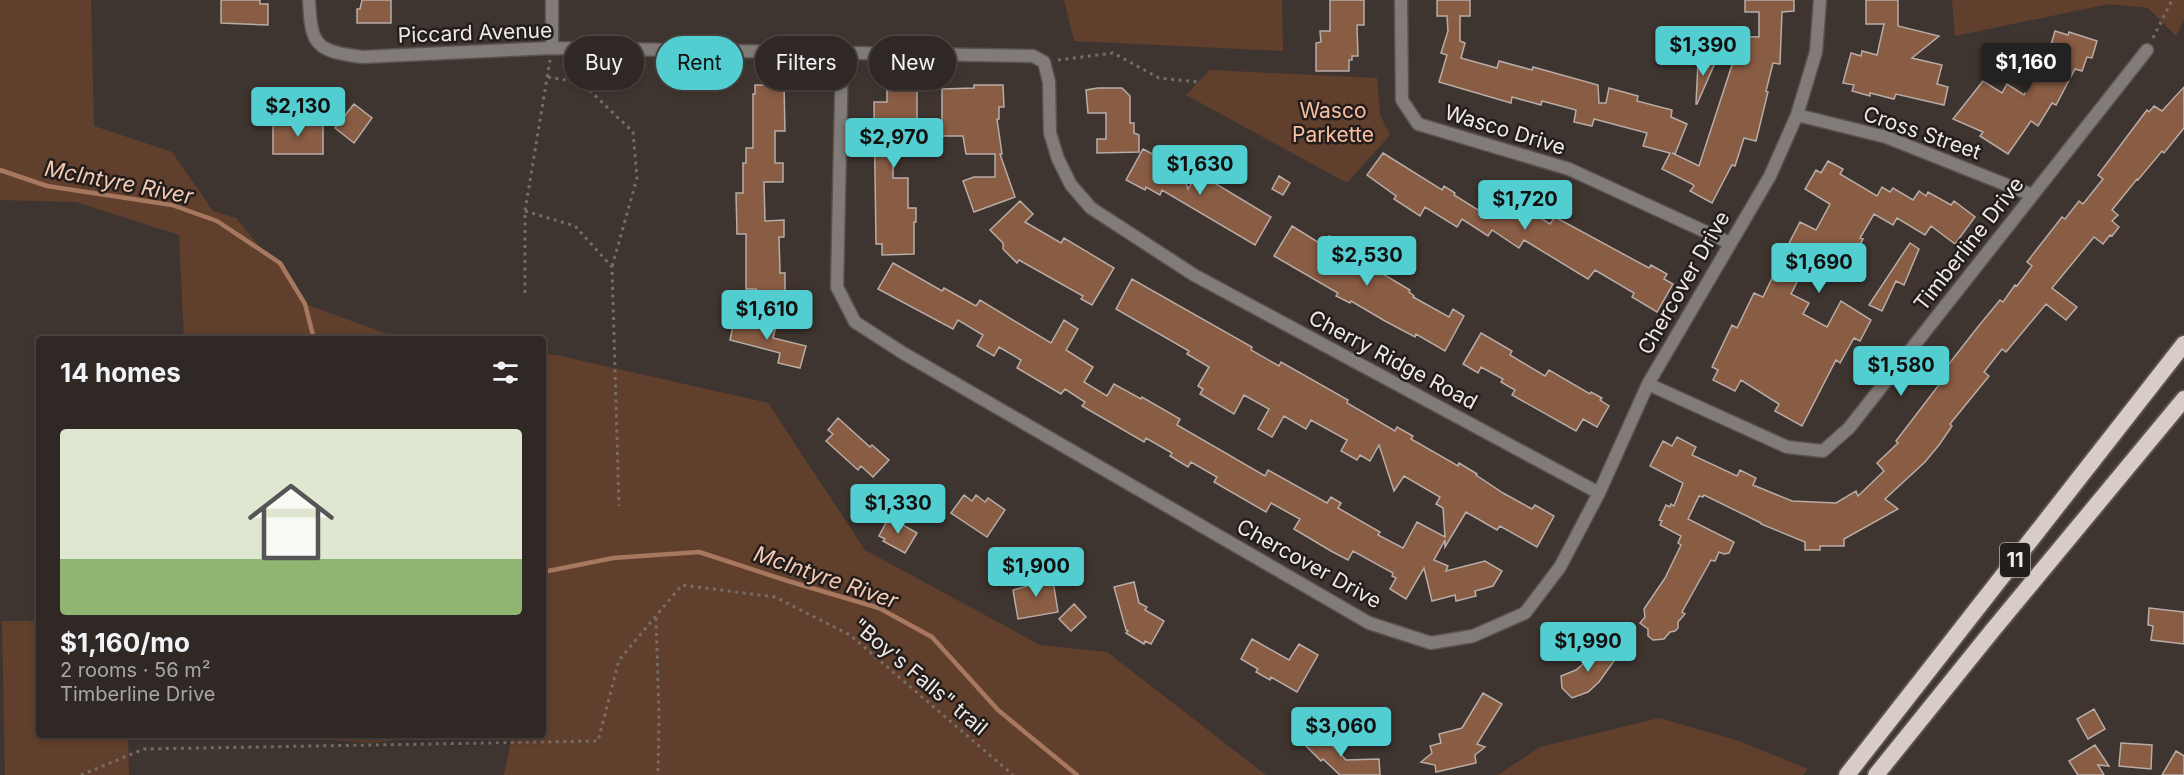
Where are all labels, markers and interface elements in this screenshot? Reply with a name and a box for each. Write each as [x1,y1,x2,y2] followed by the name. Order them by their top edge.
[397,17,553,48] street label: Piccard Avenue
[1654,26,1752,77] pin: $1,390
[1669,33,1737,57] text: $1,390
[564,36,644,90] chip: Buy
[656,36,743,90] chip: Rent
[755,36,857,90] chip: Filters
[869,36,956,90] chip: New
[1977,43,2075,94] pin: $1,160
[1995,50,2057,74] text: $1,160
[249,87,347,138] pin: $2,130
[265,94,331,118] text: $2,130
[1292,98,1374,147] park label: Wasco Parkette
[1442,99,1569,160] street label: Wasco Drive
[1860,101,1984,164] street label: Cross Street
[845,118,943,169] pin: $2,970
[859,125,929,149] text: $2,970
[1151,145,1249,196] pin: $1,630
[1166,152,1234,176] text: $1,630
[43,155,196,209] water label: McIntyre River
[1909,172,2029,316] street label: Timberline Drive
[1476,180,1574,231] pin: $1,720
[1492,187,1558,211] text: $1,720
[1632,207,1735,359] street label: Chercover Drive
[1318,236,1416,287] pin: $2,530
[1331,243,1403,267] text: $2,530
[1770,243,1868,294] pin: $1,690
[1785,250,1853,274] text: $1,690
[718,290,816,341] pin: $1,610
[736,297,798,321] text: $1,610
[1305,305,1482,415] street label: Cherry Ridge Road
[1852,346,1950,397] pin: $1,580
[1867,353,1935,377] text: $1,580
[489,356,522,389] icon: filters
[60,357,181,388] text: 14 homes
[237,468,345,576] icon: home
[849,484,947,535] pin: $1,330
[864,491,932,515] text: $1,330
[1233,514,1386,614] street label: Chercover Drive
[751,540,902,614] water label: McIntyre River
[2000,543,2030,577] road number: 11
[987,547,1085,598] pin: $1,900
[1002,554,1070,578] text: $1,900
[848,613,993,740] street label: "Boy's Falls" trail
[1539,622,1637,673] pin: $1,990
[60,627,190,658] text: $1,160/mo
[1554,629,1622,653] text: $1,990
[60,658,211,682] text: 2 rooms · 56 m²
[60,682,215,706] text: Timberline Drive
[1292,707,1390,758] pin: $3,060
[1305,714,1377,738] text: $3,060

